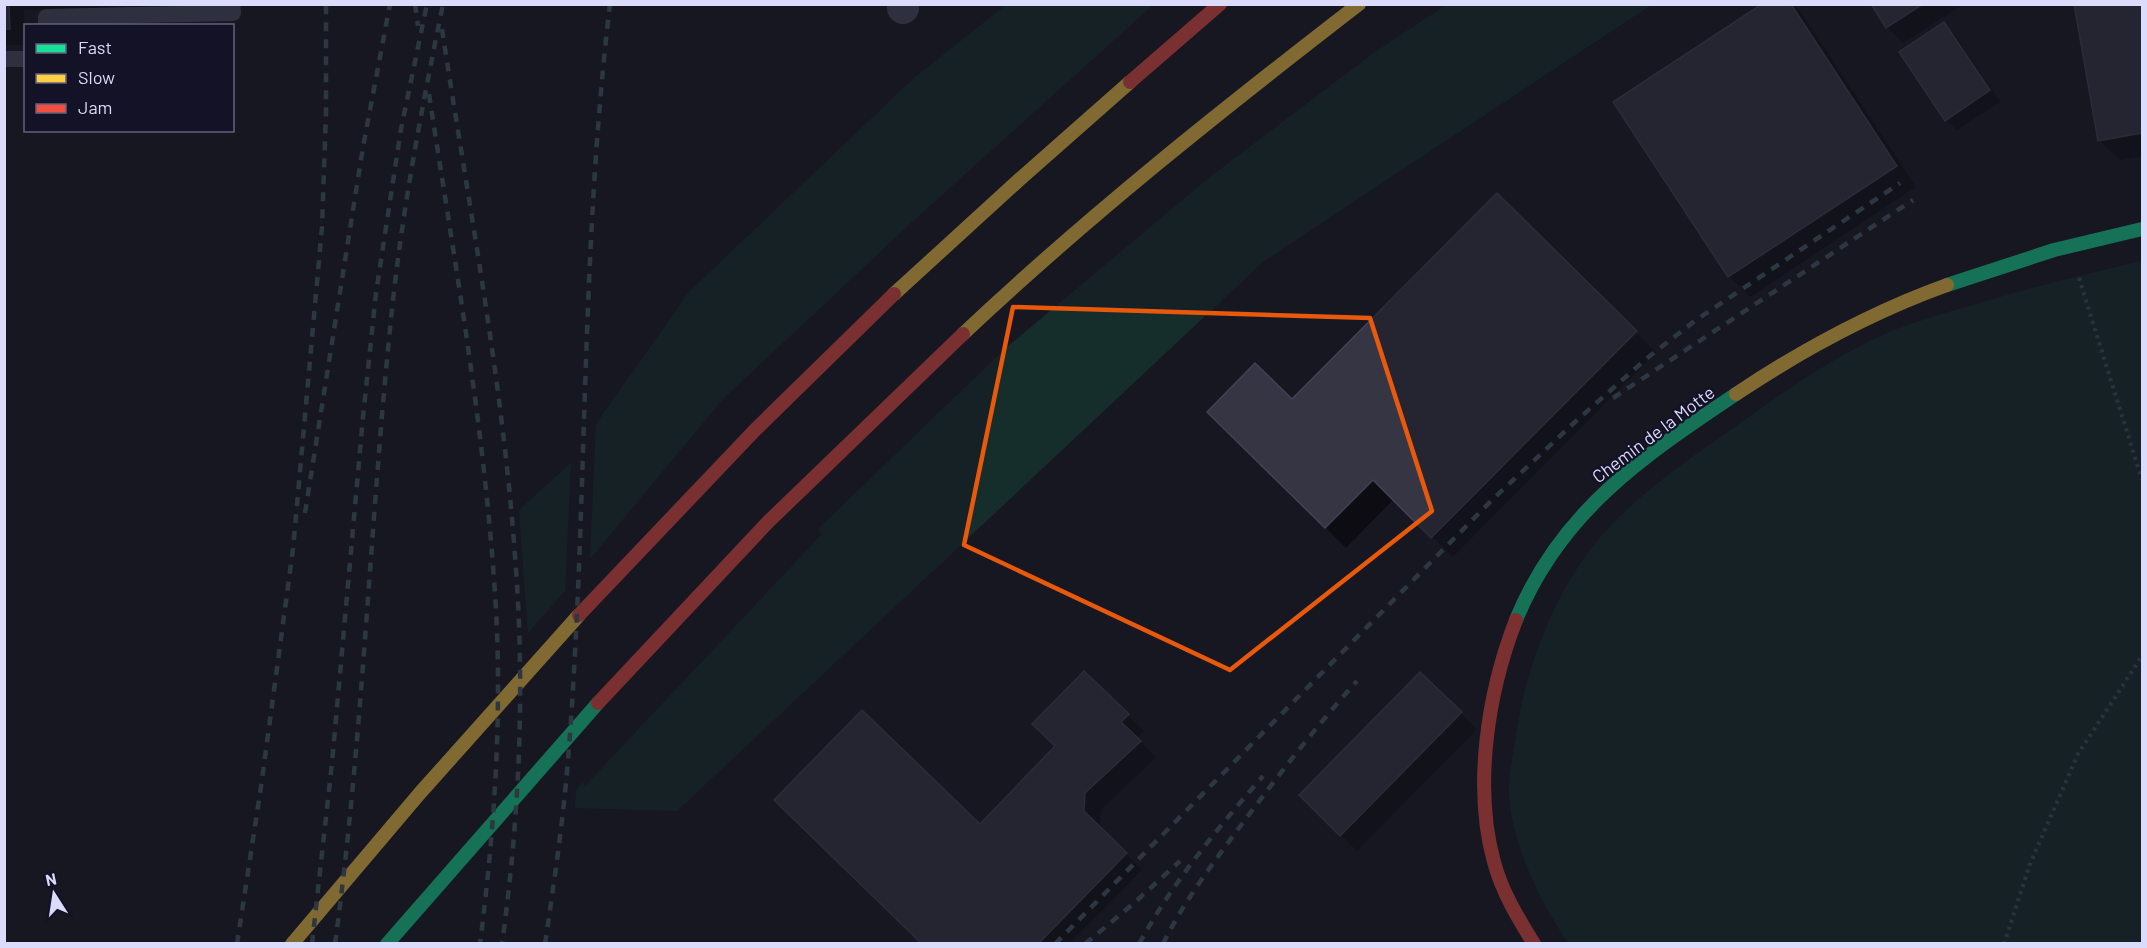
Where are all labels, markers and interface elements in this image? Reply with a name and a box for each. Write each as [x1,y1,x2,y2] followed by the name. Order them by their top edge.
[24,24,234,132] legend
[78,36,112,58] text: Fast
[78,66,115,88] text: Slow
[78,96,112,118] text: Jam
[1587,381,1719,487] street label: Chemin de la Motte
[24,864,84,924] north arrow
[44,868,58,889] text: N

